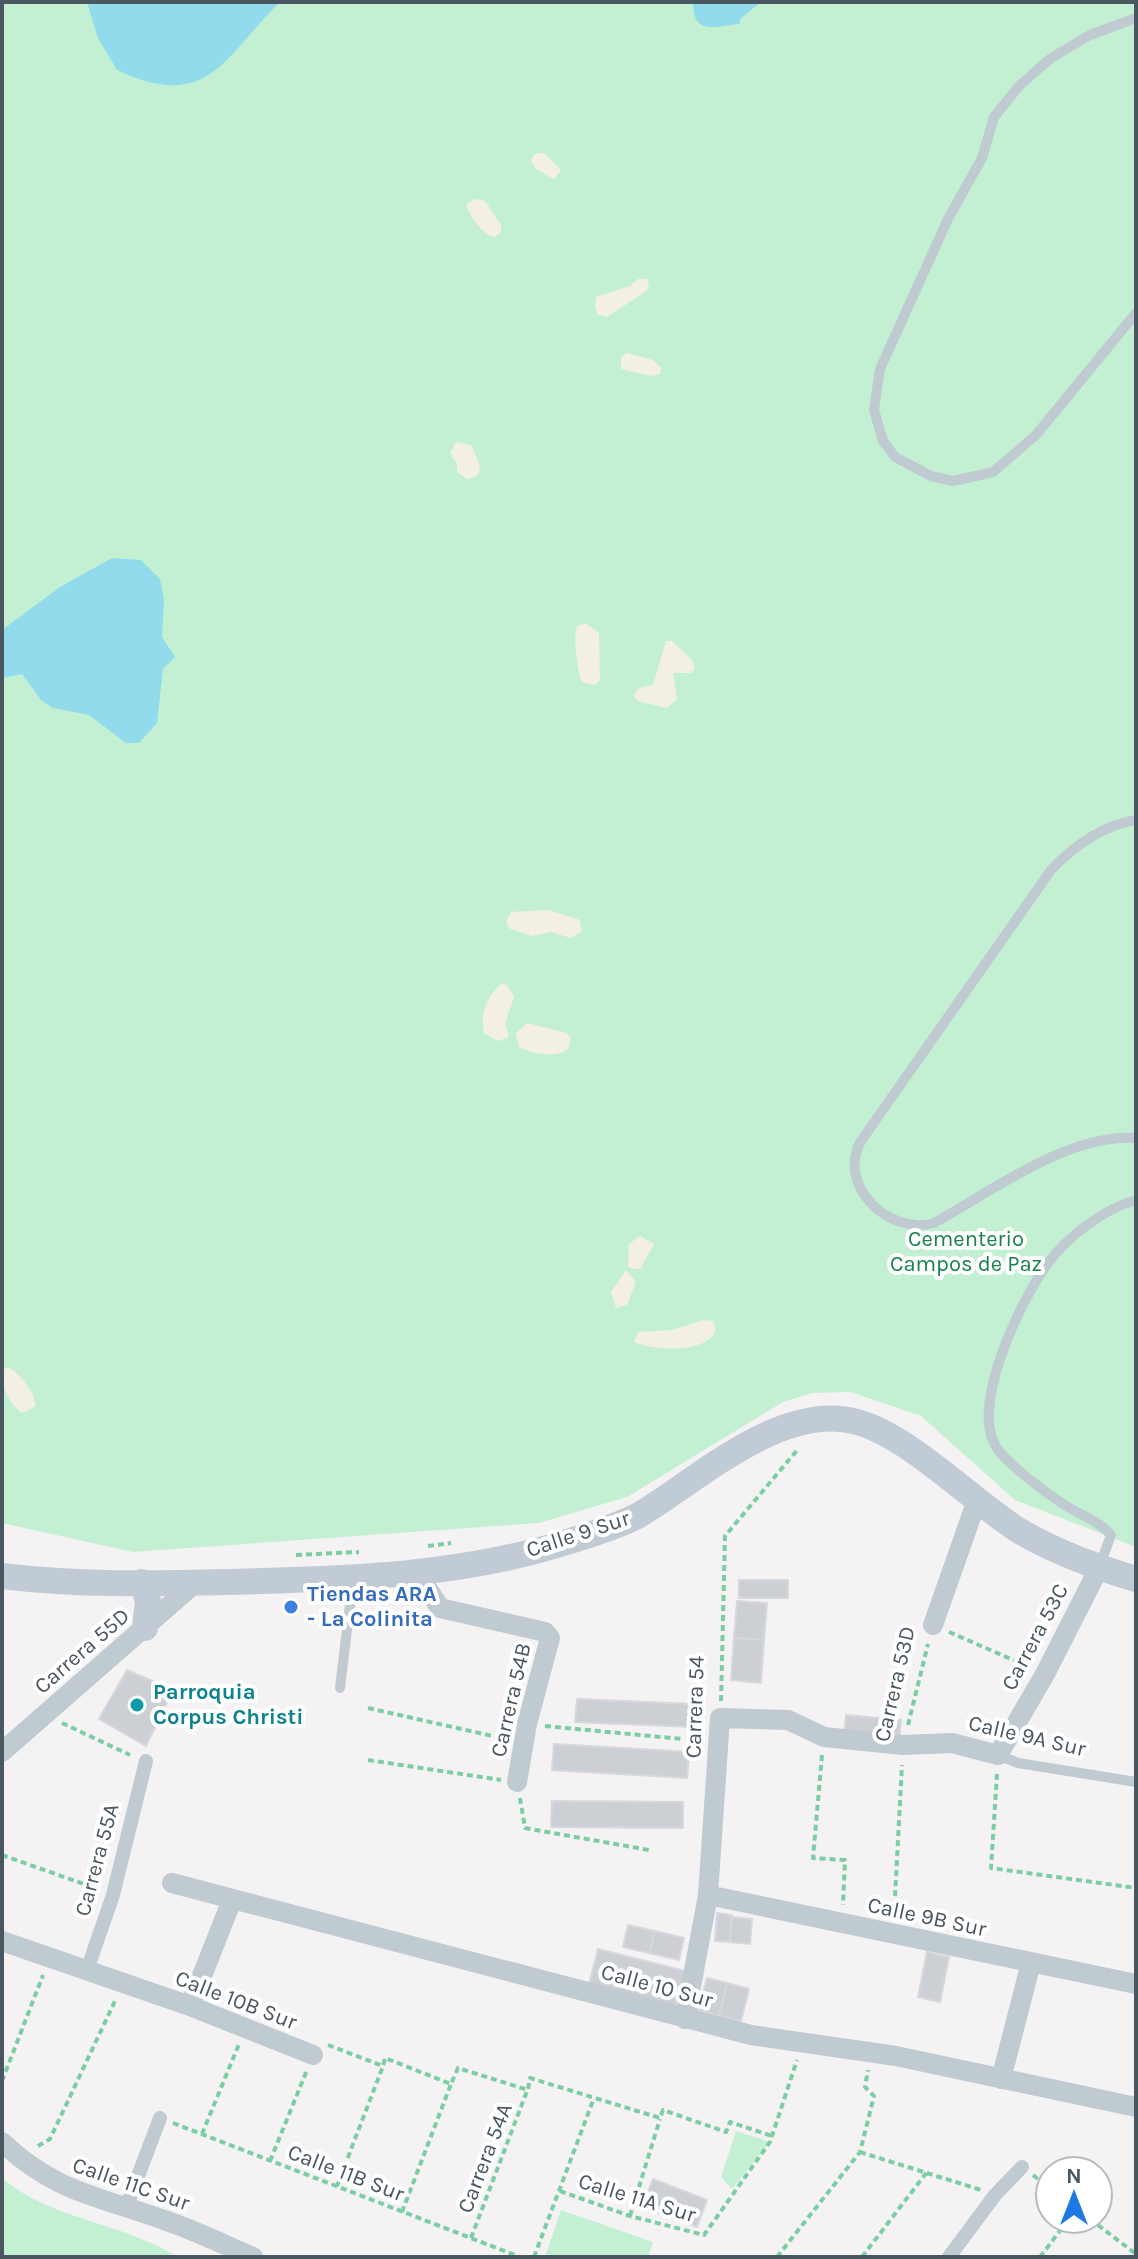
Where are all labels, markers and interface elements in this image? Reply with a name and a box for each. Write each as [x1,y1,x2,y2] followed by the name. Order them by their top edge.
[890,1226,1042,1277] park label: Cementerio Campos de Paz
[523,1505,633,1563] street label: Calle 9 Sur
[996,1579,1074,1695] street label: Carrera 53C
[307,1581,437,1632] place label: Tiendas ARA - La Colinita
[282,1598,300,1616] marker: Tiendas ARA - La Colinita
[29,1603,135,1699] street label: Carrera 55D
[869,1624,921,1744] street label: Carrera 53D
[485,1640,537,1760] street label: Carrera 54B
[680,1655,710,1759] street label: Carrera 54
[153,1679,303,1730] place label: Parroquia Corpus Christi
[128,1696,146,1714] marker: Parroquia Corpus Christi
[966,1710,1088,1762] street label: Calle 9A Sur
[69,1800,125,1919] street label: Carrera 55A
[865,1892,989,1942] street label: Calle 9B Sur
[598,1959,716,2013] street label: Calle 10 Sur
[171,1965,301,2035] street label: Calle 10B Sur
[452,2099,518,2217] street label: Carrera 54A
[284,2139,408,2207] street label: Calle 11B Sur
[69,2152,193,2216] street label: Calle 11C Sur
[1034,2155,1114,2235] north arrow
[1066,2163,1082,2189] text: N
[575,2168,699,2228] street label: Calle 11A Sur

